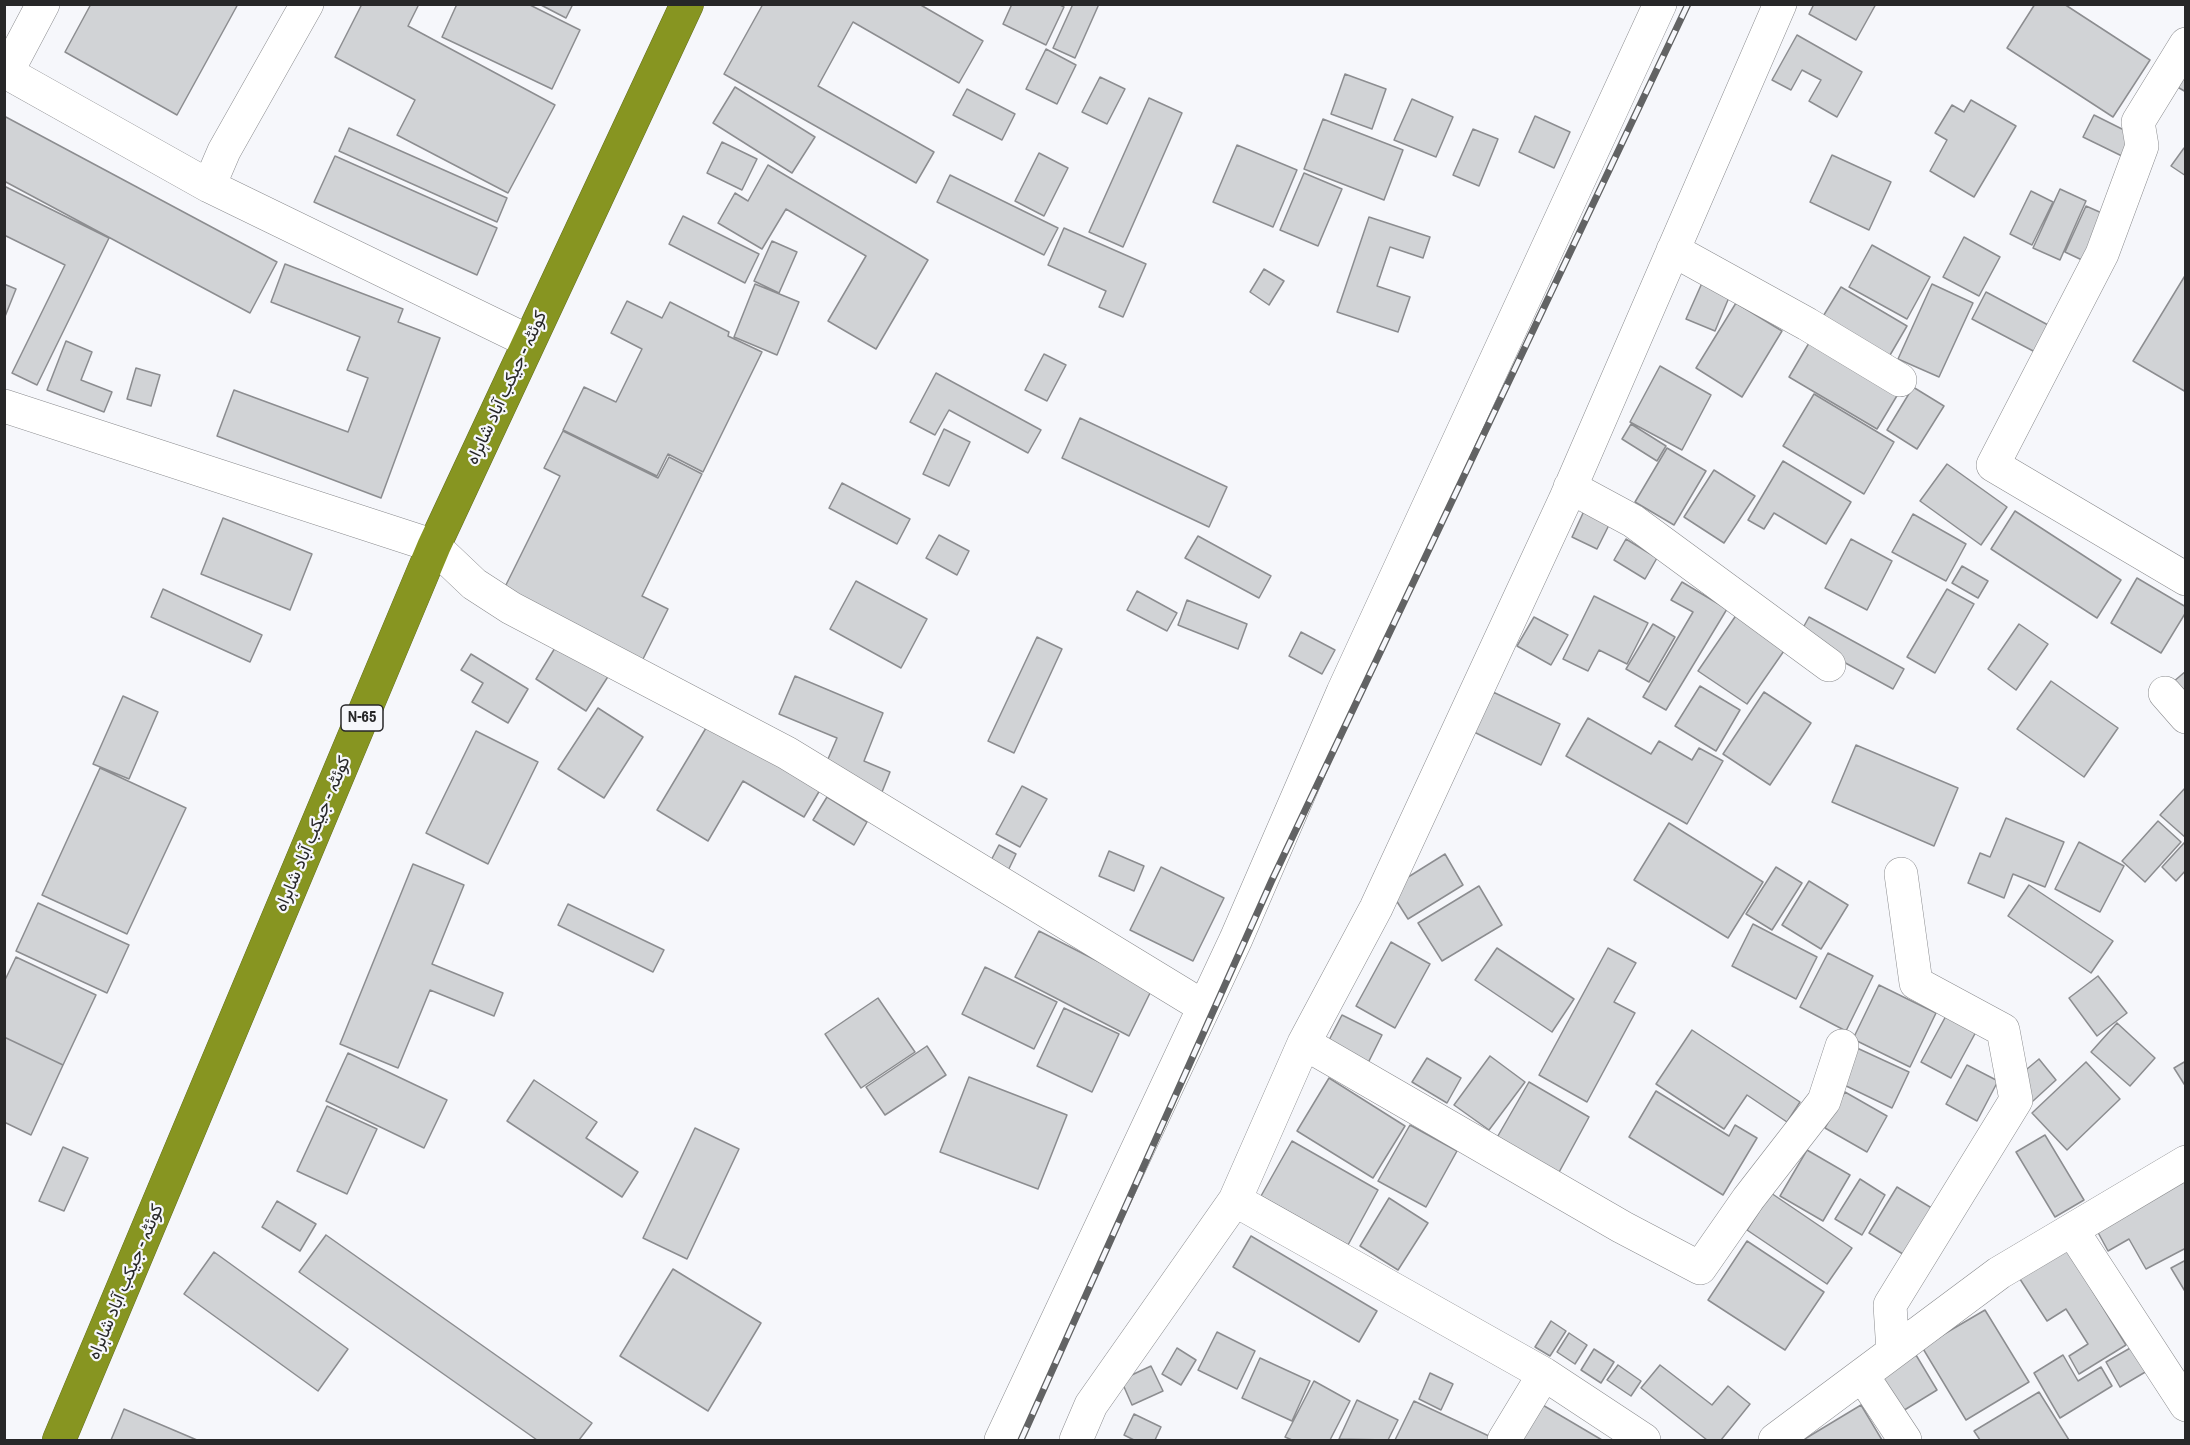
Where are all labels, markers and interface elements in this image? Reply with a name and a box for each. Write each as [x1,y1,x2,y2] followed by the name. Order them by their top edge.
[462,308,552,468] street label: کوئٹہ - جیکب آباد شاہراہ
[341,705,383,731] road number: N-65
[270,753,356,915] street label: کوئٹہ - جیکب آباد شاہراہ
[83,1201,169,1363] street label: کوئٹہ - جیکب آباد شاہراہ

